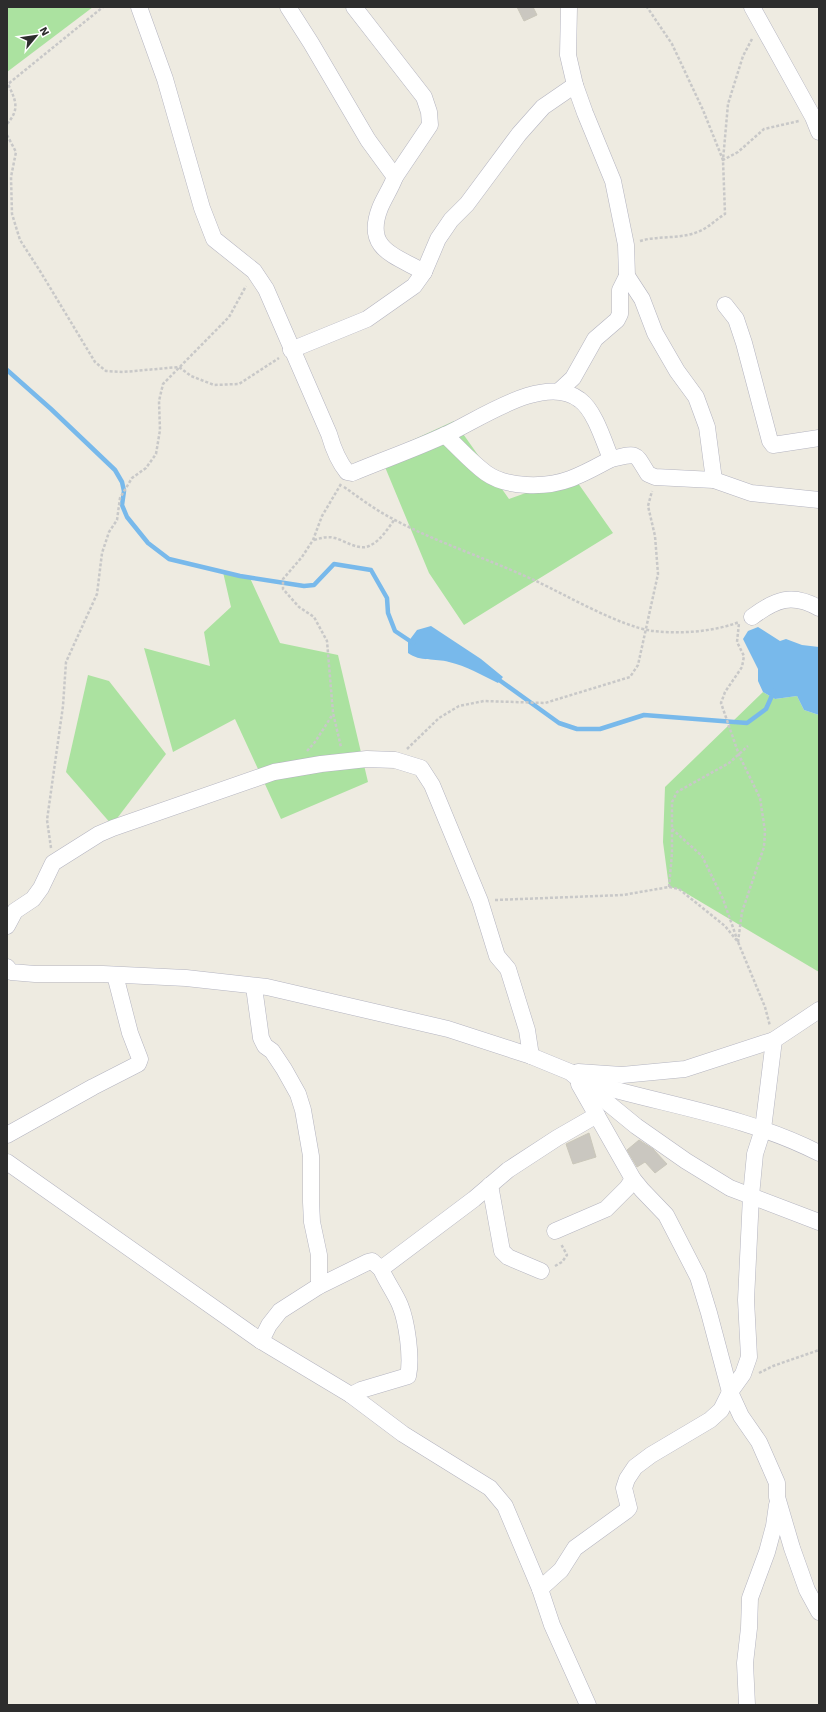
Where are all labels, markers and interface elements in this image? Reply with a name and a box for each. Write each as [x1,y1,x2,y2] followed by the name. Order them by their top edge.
[16,16,56,56] north arrow
[37,25,52,38] text: N

